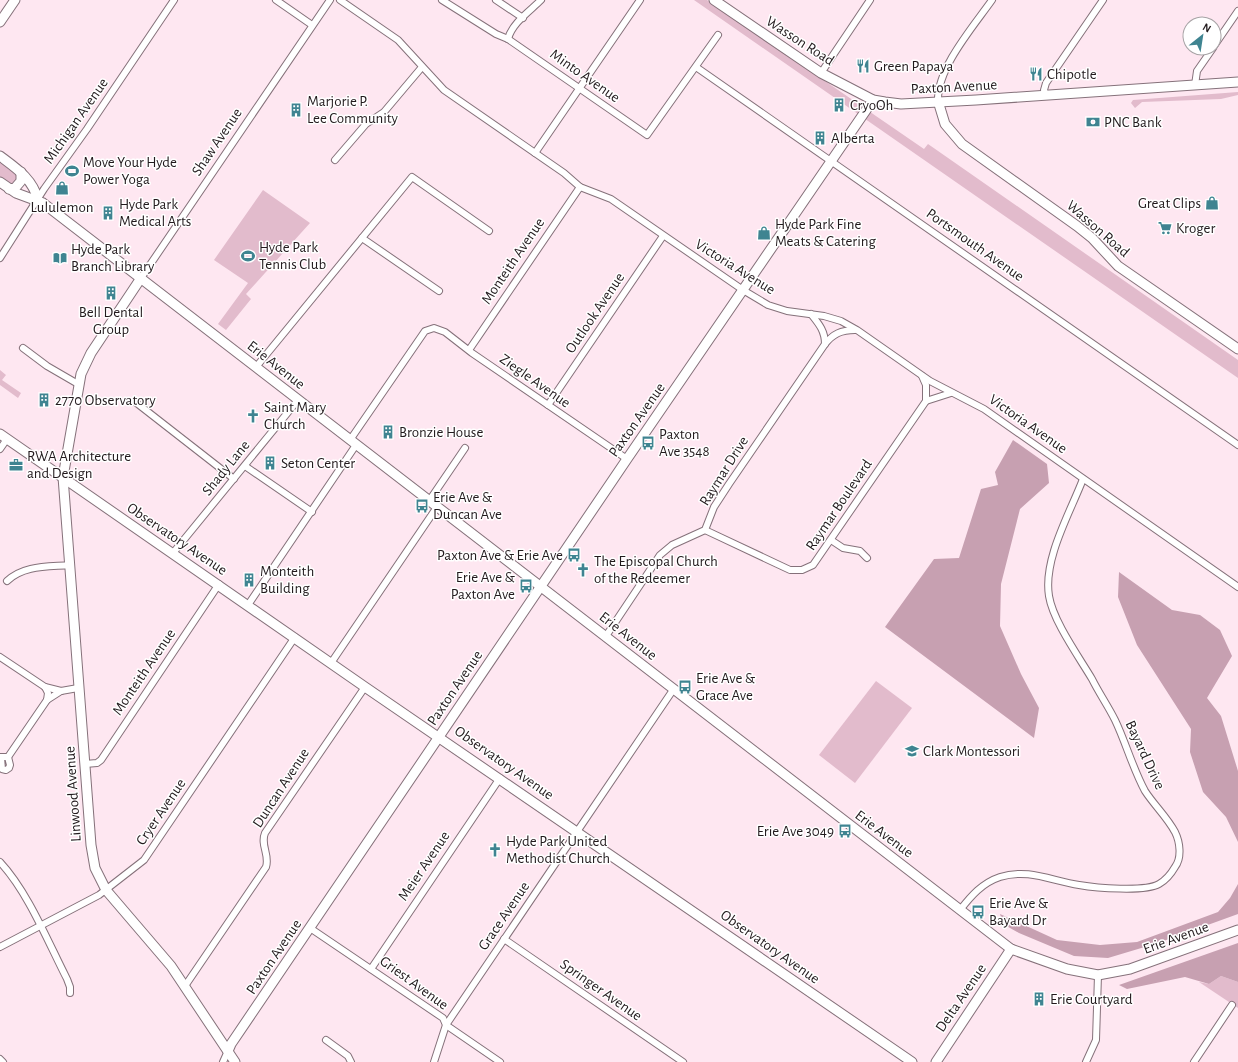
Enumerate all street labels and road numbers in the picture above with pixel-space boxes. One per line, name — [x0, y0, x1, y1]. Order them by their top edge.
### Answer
street label: Wasson Road — [763, 13, 837, 69]
street label: Minto Avenue — [547, 47, 623, 106]
street label: Michigan Avenue — [41, 75, 111, 166]
street label: Paxton Avenue — [910, 77, 998, 97]
street label: Shaw Avenue — [189, 105, 245, 178]
street label: Wasson Road — [1064, 198, 1132, 260]
street label: Portsmouth Avenue — [923, 206, 1027, 284]
street label: Monteith Avenue — [479, 215, 547, 307]
street label: Victoria Avenue — [692, 236, 778, 298]
street label: Outlook Avenue — [563, 270, 627, 356]
street label: Erie Avenue — [244, 338, 308, 392]
street label: Ziegle Avenue — [497, 351, 573, 411]
street label: Paxton Avenue — [606, 380, 668, 460]
street label: Victoria Avenue — [986, 392, 1070, 456]
street label: Raymar Drive — [697, 434, 751, 508]
street label: Shady Lane — [199, 438, 253, 498]
street label: Raymar Boulevard — [803, 457, 875, 553]
street label: Observatory Avenue — [124, 500, 230, 578]
street label: Erie Avenue — [596, 609, 660, 663]
street label: Monteith Avenue — [110, 626, 178, 718]
street label: Paxton Avenue — [425, 648, 485, 728]
street label: Bayard Drive — [1123, 718, 1167, 792]
street label: Observatory Avenue — [452, 723, 556, 803]
street label: Linwood Avenue — [62, 746, 84, 842]
street label: Duncan Avenue — [250, 746, 312, 830]
street label: Cryer Avenue — [133, 776, 189, 848]
street label: Erie Avenue — [852, 807, 916, 861]
street label: Meier Avenue — [395, 829, 453, 903]
street label: Grace Avenue — [476, 879, 532, 953]
street label: Observatory Avenue — [718, 907, 822, 987]
street label: Paxton Avenue — [244, 917, 304, 997]
street label: Erie Avenue — [1141, 919, 1211, 957]
street label: Griest Avenue — [377, 953, 451, 1013]
street label: Springer Avenue — [557, 956, 645, 1024]
street label: Delta Avenue — [933, 961, 989, 1035]

